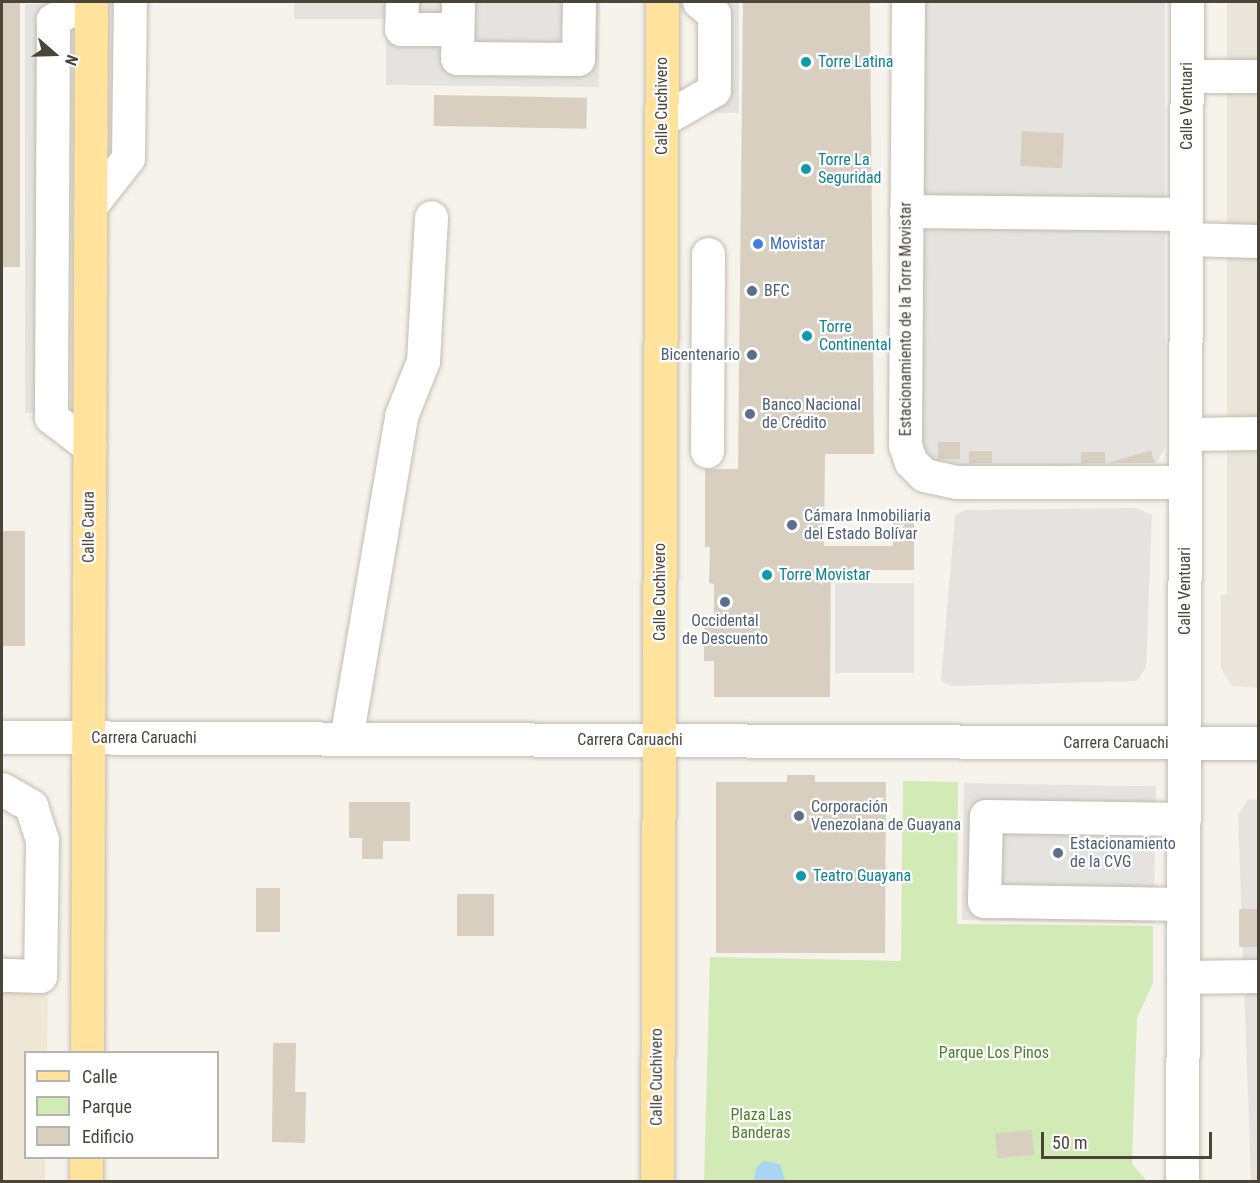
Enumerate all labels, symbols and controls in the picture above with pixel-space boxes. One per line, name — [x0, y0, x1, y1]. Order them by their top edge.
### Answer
north arrow — [24, 24, 84, 84]
text: N — [61, 52, 82, 68]
place label: Torre Latina — [818, 52, 893, 72]
marker: Torre Latina — [799, 55, 813, 69]
street label: Calle Cuchivero — [652, 57, 672, 155]
street label: Calle Ventuari — [1177, 62, 1197, 150]
place label: Torre La Seguridad — [818, 150, 882, 188]
marker: Torre La Seguridad — [799, 162, 813, 176]
street label: Estacionamiento de la Torre Movistar — [896, 202, 916, 436]
place label: Movistar — [770, 234, 825, 254]
marker: Movistar — [751, 237, 765, 251]
place label: BFC — [764, 281, 789, 301]
marker: BFC — [745, 284, 759, 298]
place label: Torre Continental — [819, 317, 891, 355]
marker: Torre Continental — [800, 329, 814, 343]
place label: Bicentenario — [661, 345, 740, 365]
marker: Bicentenario — [745, 348, 759, 362]
place label: Banco Nacional de Crédito — [762, 395, 861, 433]
marker: Banco Nacional de Crédito — [743, 407, 757, 421]
street label: Calle Caura — [79, 491, 99, 563]
place label: Cámara Inmobiliaria del Estado Bolívar — [804, 506, 931, 544]
marker: Cámara Inmobiliaria del Estado Bolívar — [785, 518, 799, 532]
street label: Calle Cuchivero — [650, 543, 670, 641]
street label: Calle Ventuari — [1175, 547, 1195, 635]
place label: Torre Movistar — [779, 565, 870, 585]
marker: Torre Movistar — [760, 568, 774, 582]
marker: Occidental de Descuento — [718, 595, 732, 609]
place label: Occidental de Descuento — [682, 611, 768, 649]
street label: Carrera Caruachi — [91, 728, 197, 748]
street label: Carrera Caruachi — [577, 730, 683, 750]
street label: Carrera Caruachi — [1063, 733, 1169, 753]
place label: Corporación Venezolana de Guayana — [811, 797, 961, 835]
marker: Corporación Venezolana de Guayana — [792, 809, 806, 823]
place label: Estacionamiento de la CVG — [1070, 834, 1176, 872]
marker: Estacionamiento de la CVG — [1051, 846, 1065, 860]
place label: Teatro Guayana — [813, 866, 911, 886]
marker: Teatro Guayana — [794, 869, 808, 883]
street label: Calle Cuchivero — [647, 1028, 667, 1126]
park label: Parque Los Pinos — [939, 1043, 1049, 1063]
legend — [24, 1051, 219, 1159]
text: Calle — [82, 1066, 118, 1087]
text: Parque — [82, 1096, 132, 1117]
park label: Plaza Las Banderas — [730, 1105, 792, 1143]
scale bar — [1044, 1120, 1215, 1158]
text: Edificio — [82, 1126, 134, 1147]
text: 50 m — [1052, 1132, 1087, 1153]

